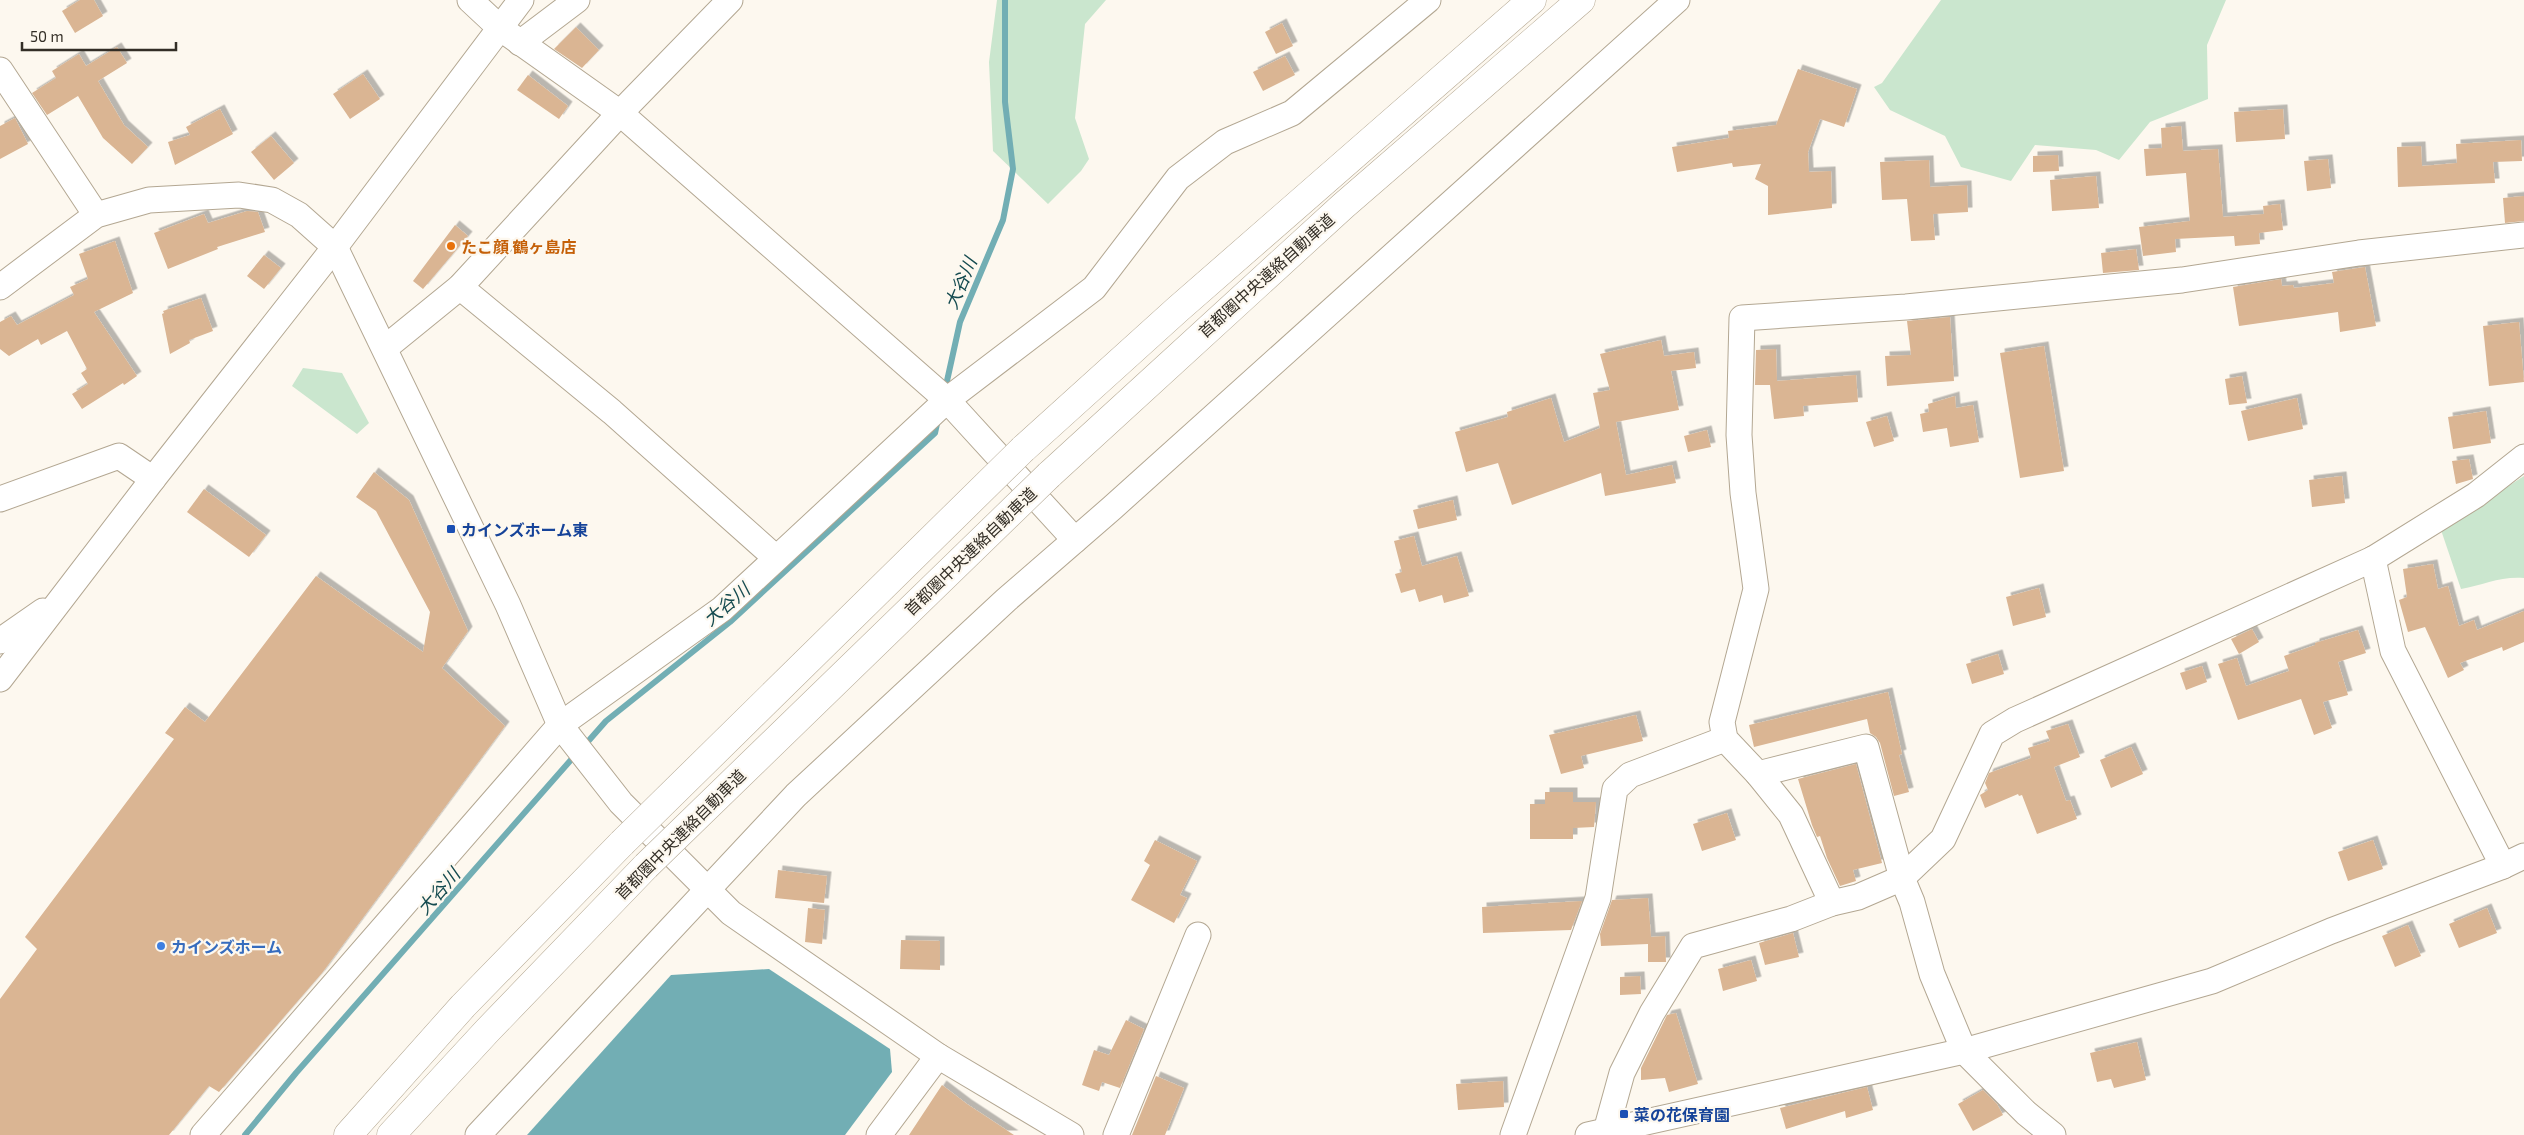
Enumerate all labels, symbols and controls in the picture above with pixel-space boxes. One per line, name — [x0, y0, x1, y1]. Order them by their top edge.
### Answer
scale bar — [22, 20, 176, 52]
text: 50 m — [30, 27, 64, 45]
street label: 首都圏中央連絡自動車道 — [1194, 209, 1338, 341]
place label: たこ顔 鶴ヶ島店 — [461, 237, 576, 256]
marker: たこ顔 鶴ヶ島店 — [445, 240, 457, 252]
water label: 大谷川 — [939, 252, 981, 312]
street label: 首都圏中央連絡自動車道 — [900, 483, 1040, 619]
place label: カインズホーム東 — [461, 520, 588, 539]
marker: カインズホーム東 — [445, 523, 457, 535]
water label: 大谷川 — [698, 577, 755, 630]
street label: 首都圏中央連絡自動車道 — [611, 765, 749, 903]
water label: 大谷川 — [412, 862, 465, 919]
place label: カインズホーム — [171, 937, 282, 956]
marker: カインズホーム — [155, 940, 167, 952]
place label: 菜の花保育園 — [1634, 1105, 1730, 1124]
marker: 菜の花保育園 — [1618, 1108, 1630, 1120]

